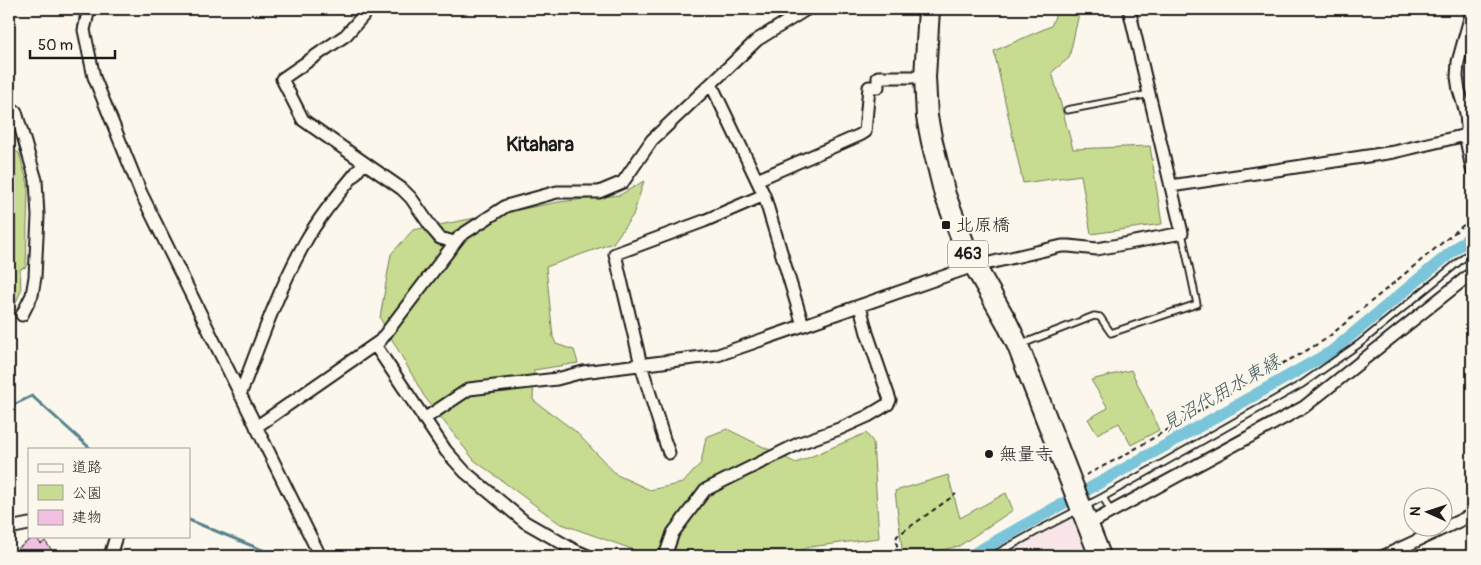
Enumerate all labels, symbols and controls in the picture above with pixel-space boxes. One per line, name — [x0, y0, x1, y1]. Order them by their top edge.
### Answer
scale bar — [30, 28, 115, 60]
text: 50 m — [38, 36, 73, 55]
district label: Kitahara — [506, 132, 574, 157]
place label: 北原橋 — [956, 214, 1010, 237]
marker: 北原橋 — [940, 219, 952, 231]
road number: 463 — [948, 240, 988, 268]
water label: 見沼代用水東縁 — [1157, 348, 1286, 437]
place label: 無量寺 — [999, 443, 1053, 466]
legend — [28, 448, 190, 538]
marker: 無量寺 — [983, 448, 995, 460]
text: 道路 — [72, 458, 102, 477]
text: 公園 — [72, 484, 102, 503]
north arrow — [1404, 488, 1454, 538]
text: N — [1407, 506, 1424, 517]
text: 建物 — [72, 508, 102, 527]

